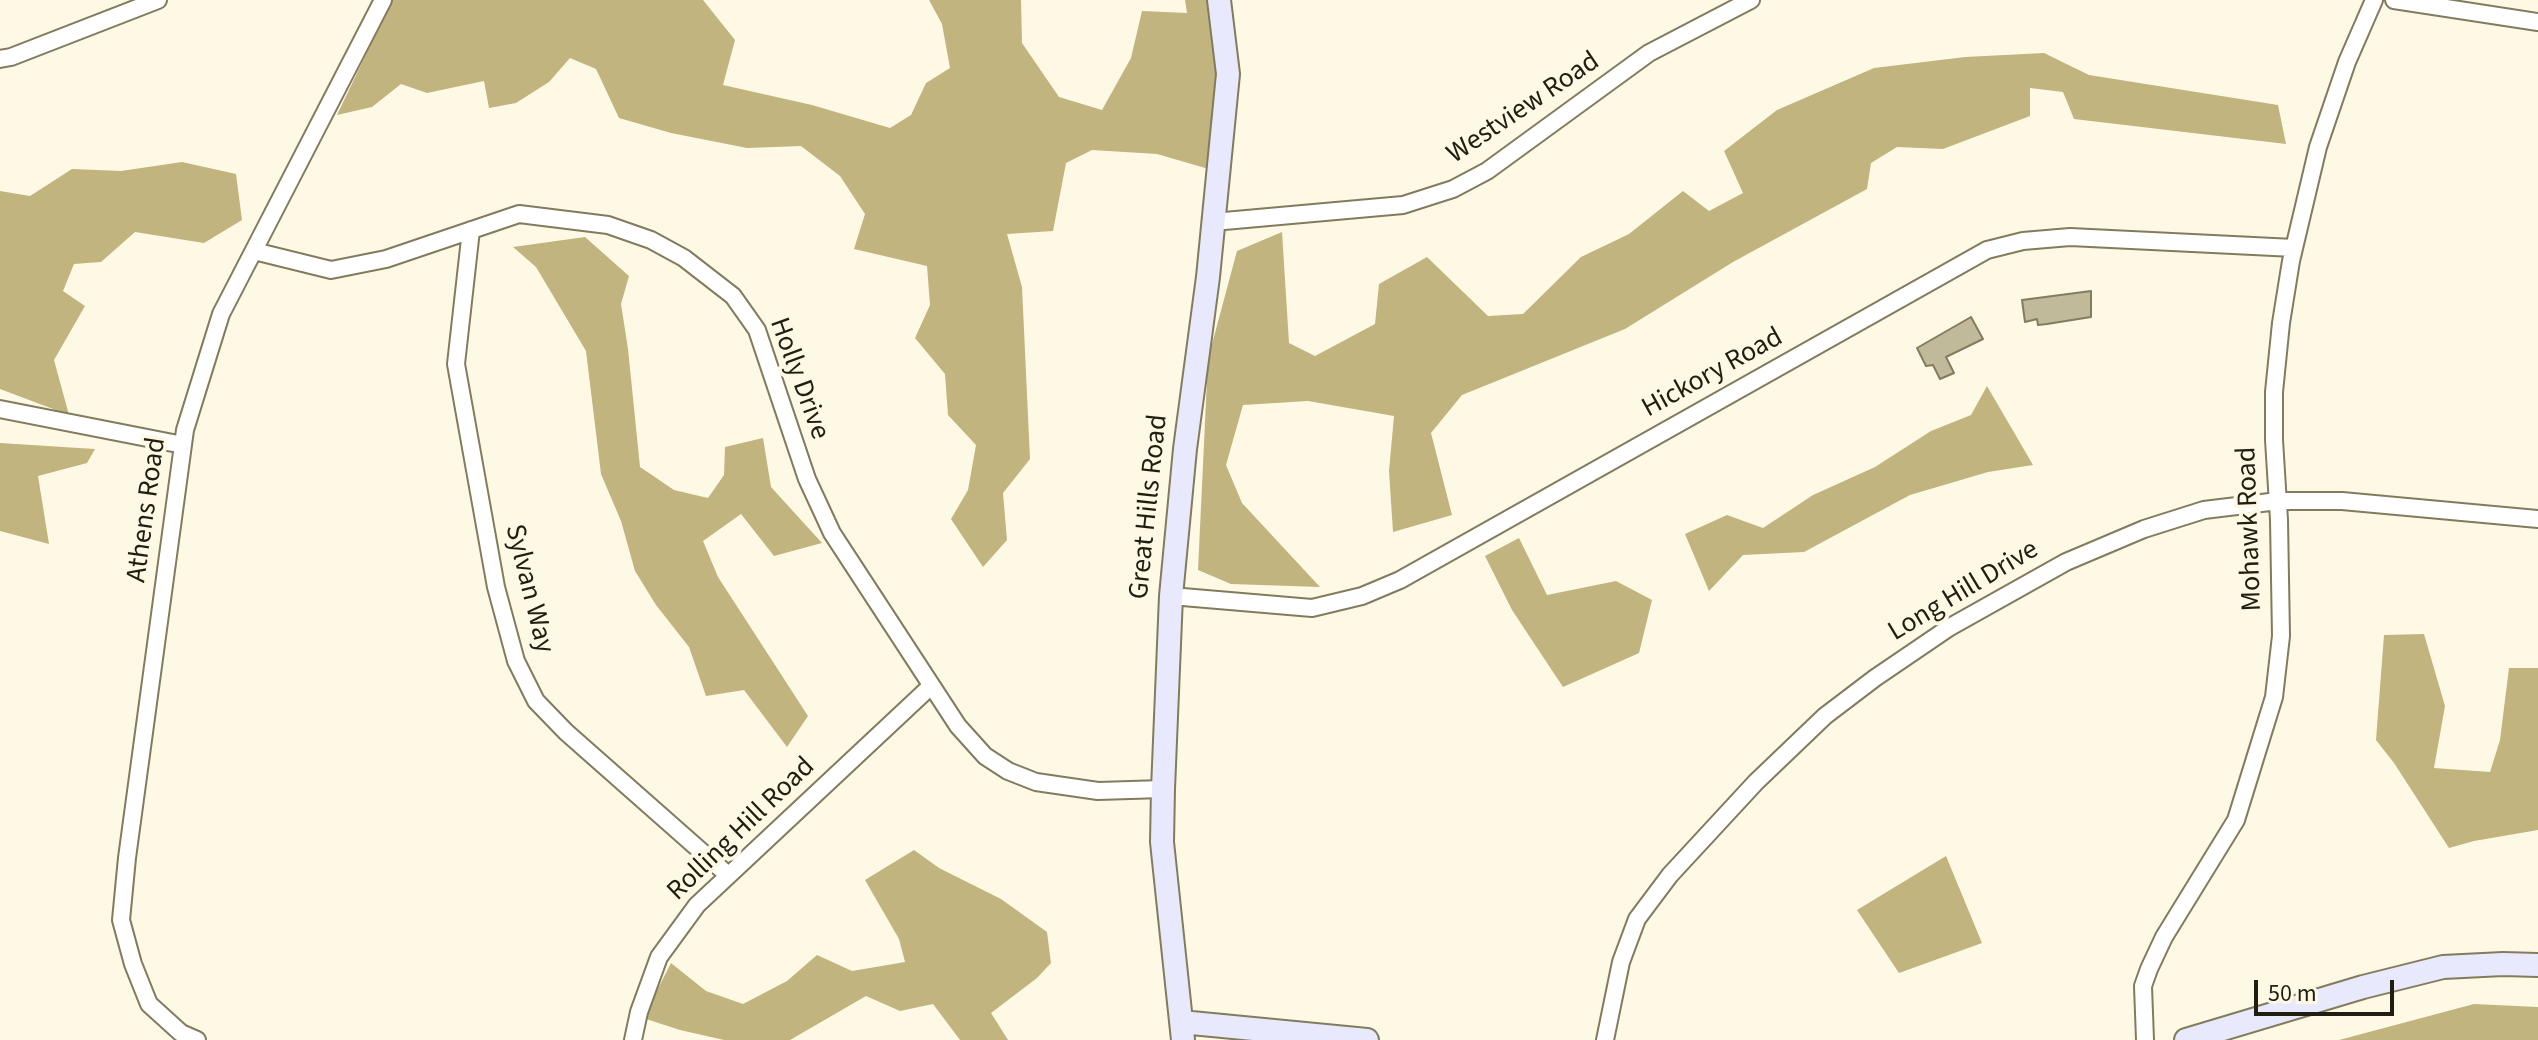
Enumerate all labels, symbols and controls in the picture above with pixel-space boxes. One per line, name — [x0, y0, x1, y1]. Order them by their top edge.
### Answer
street label: Westview Road — [1442, 46, 1606, 172]
street label: Holly Drive — [760, 314, 836, 444]
street label: Hickory Road — [1637, 322, 1789, 426]
street label: Great Hills Road — [1124, 413, 1176, 601]
street label: Athens Road — [121, 435, 175, 585]
street label: Mohawk Road — [2231, 446, 2271, 612]
street label: Sylvan Way — [496, 521, 560, 657]
street label: Long Hill Drive — [1883, 534, 2045, 650]
street label: Rolling Hill Road — [661, 751, 823, 909]
scale bar — [2258, 964, 2398, 1014]
text: 50 m — [2268, 976, 2317, 1011]

